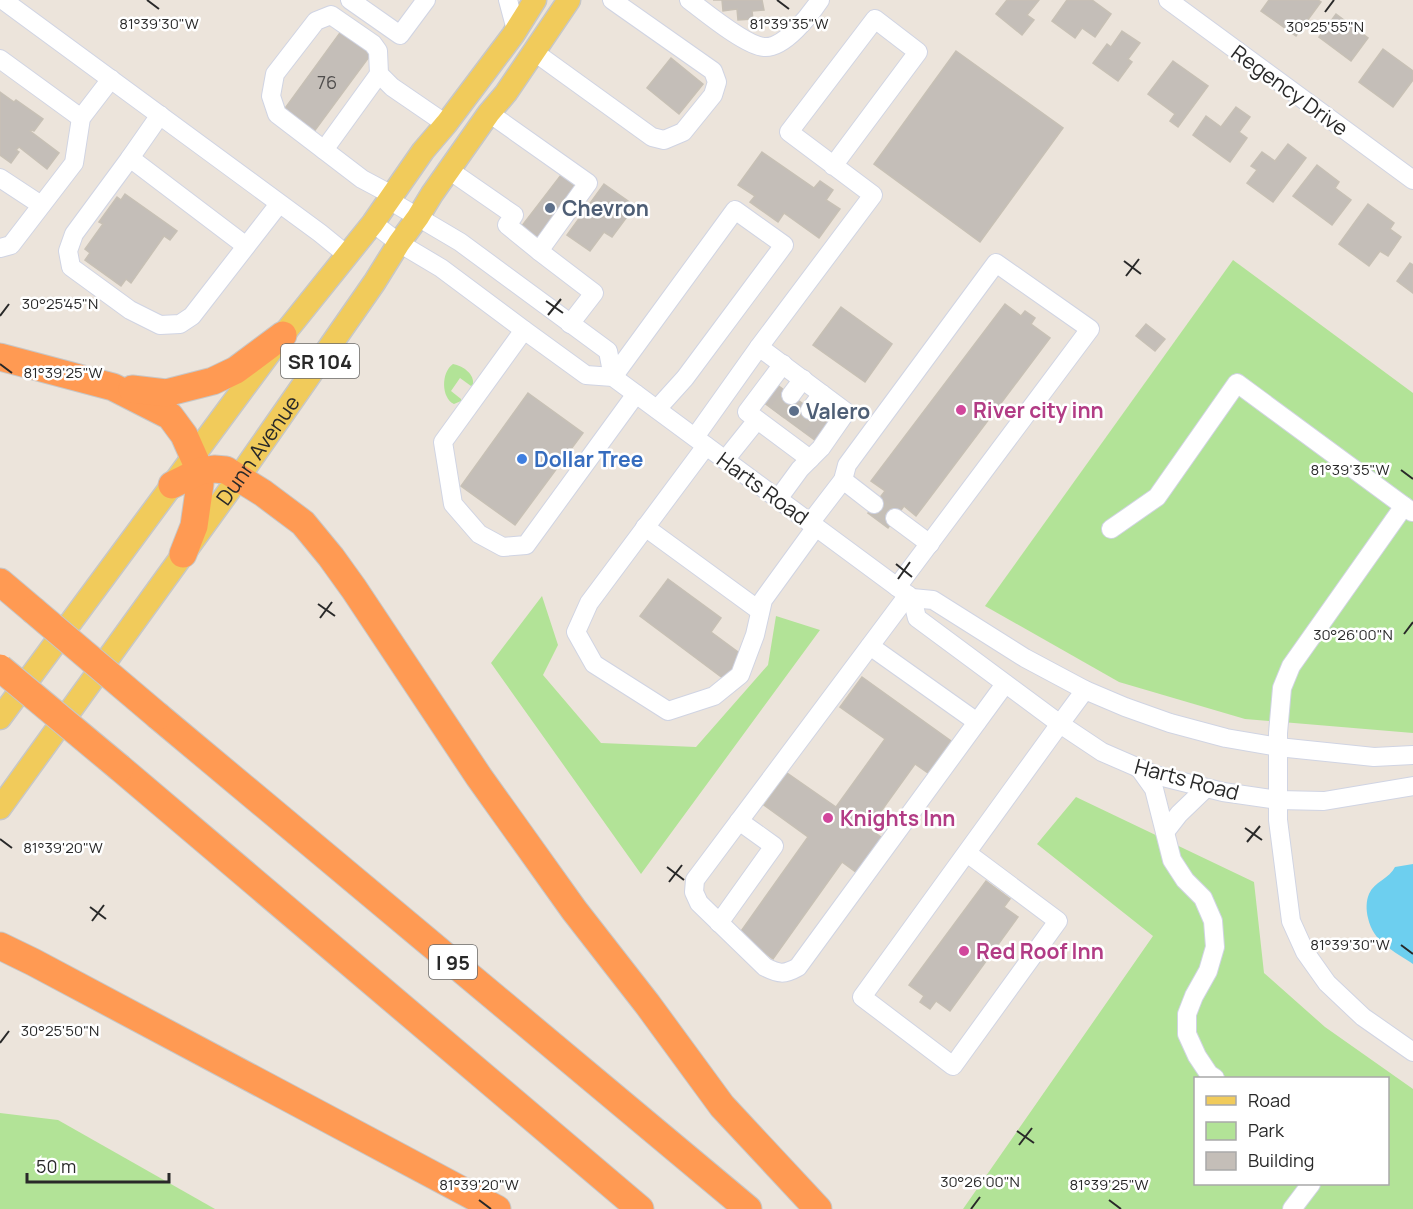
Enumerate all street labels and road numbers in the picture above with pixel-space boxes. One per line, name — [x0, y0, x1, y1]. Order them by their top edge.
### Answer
street label: Regency Drive — [1226, 38, 1354, 142]
road number: SR 104 — [281, 344, 359, 378]
street label: Dunn Avenue — [209, 390, 306, 510]
street label: Harts Road — [711, 445, 815, 531]
street label: Harts Road — [1132, 752, 1242, 806]
road number: I 95 — [429, 945, 477, 979]

